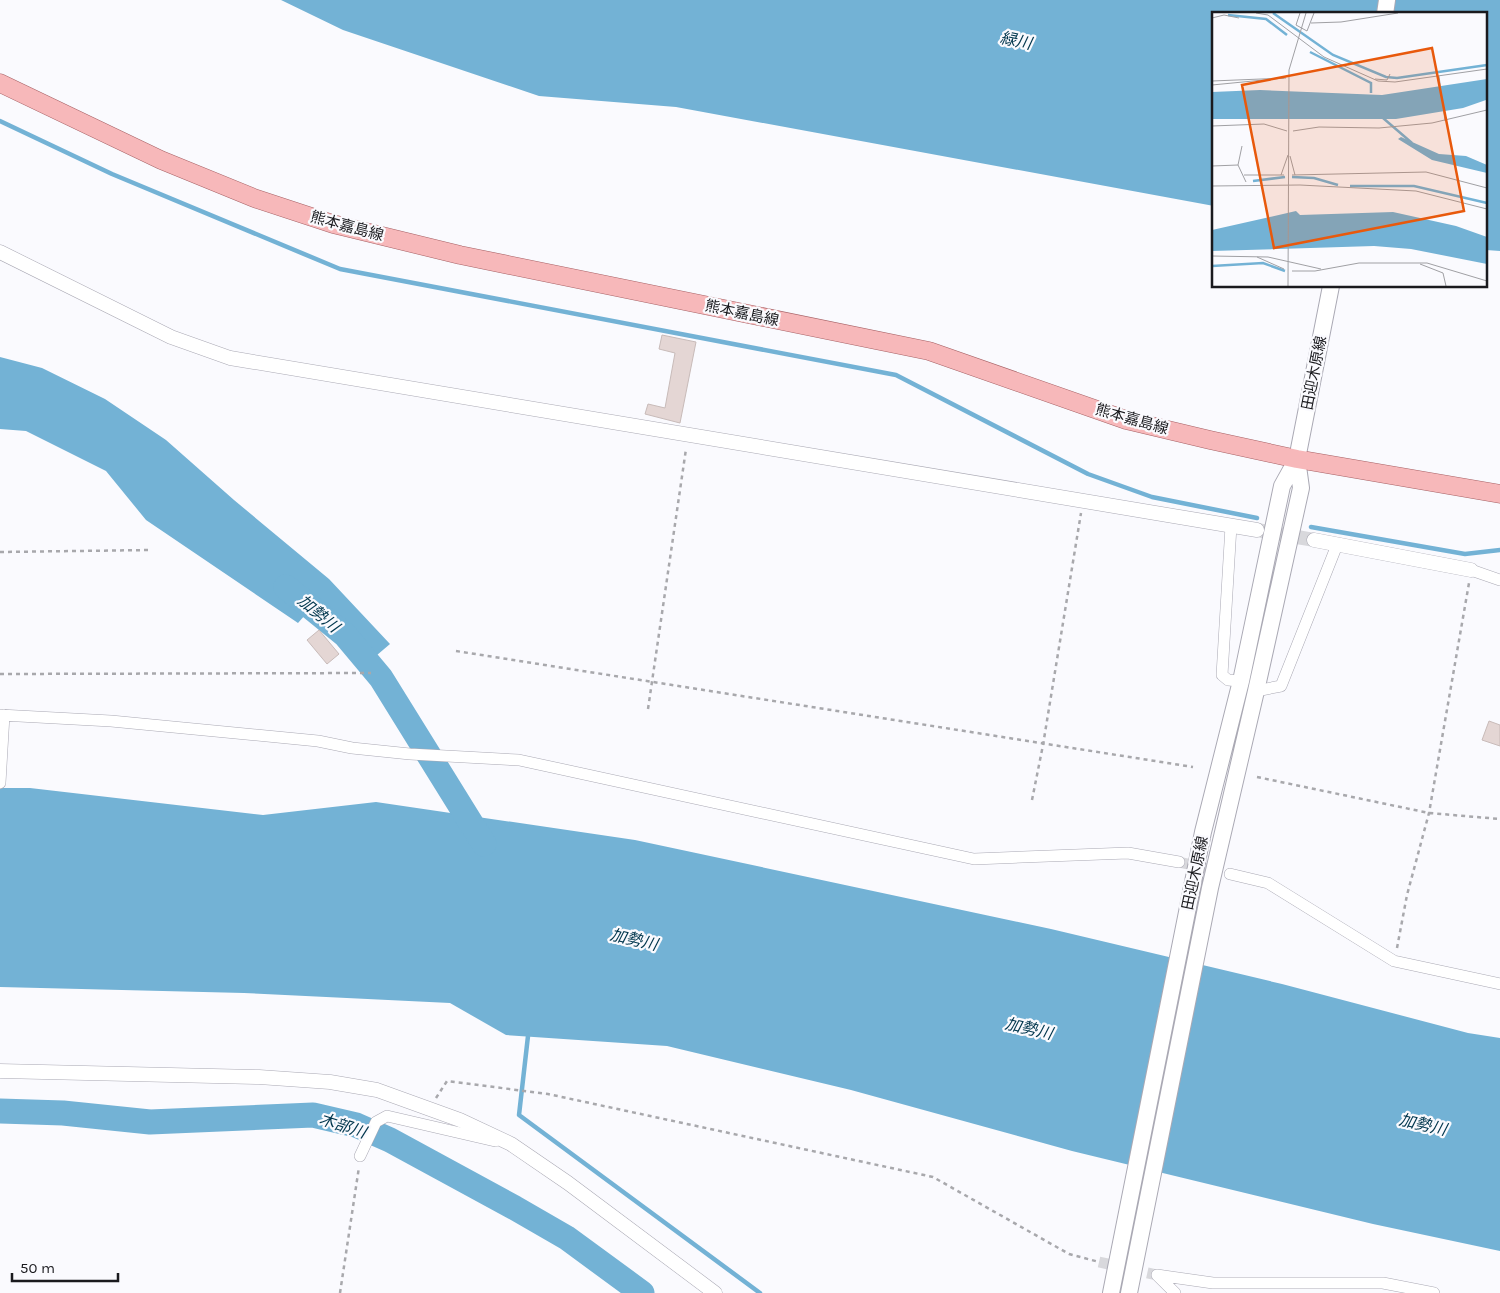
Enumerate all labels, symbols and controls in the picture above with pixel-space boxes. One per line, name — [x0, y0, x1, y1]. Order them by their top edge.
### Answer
inset map — [1212, 12, 1488, 288]
water label: 緑川 — [998, 28, 1035, 53]
street label: 熊本嘉島線 — [308, 208, 386, 244]
street label: 熊本嘉島線 — [703, 296, 781, 330]
street label: 田迎木原線 — [1298, 334, 1330, 412]
street label: 熊本嘉島線 — [1093, 400, 1171, 438]
water label: 加勢川 — [294, 591, 345, 637]
street label: 田迎木原線 — [1178, 834, 1212, 912]
water label: 加勢川 — [608, 925, 661, 955]
water label: 加勢川 — [1003, 1014, 1056, 1044]
water label: 木部川 — [317, 1109, 371, 1143]
water label: 加勢川 — [1397, 1110, 1450, 1140]
scale bar — [12, 1250, 119, 1282]
text: 50 m — [20, 1259, 55, 1277]

